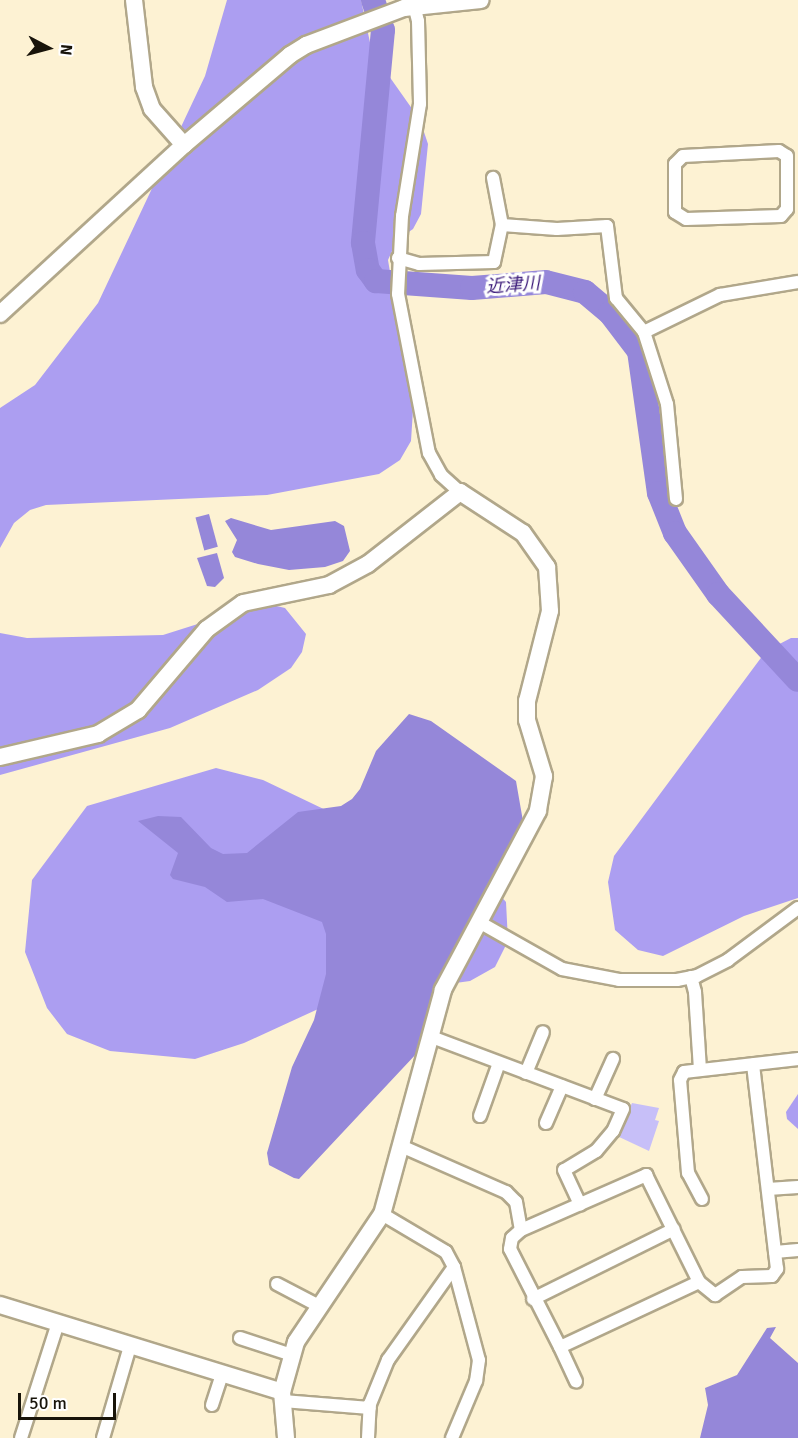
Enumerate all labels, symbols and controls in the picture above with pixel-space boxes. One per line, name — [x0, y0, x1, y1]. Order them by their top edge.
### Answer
north arrow — [18, 18, 78, 78]
text: N — [55, 43, 76, 56]
water label: 近津川 — [485, 272, 541, 298]
scale bar — [21, 1381, 118, 1419]
text: 50 m — [29, 1392, 67, 1414]

